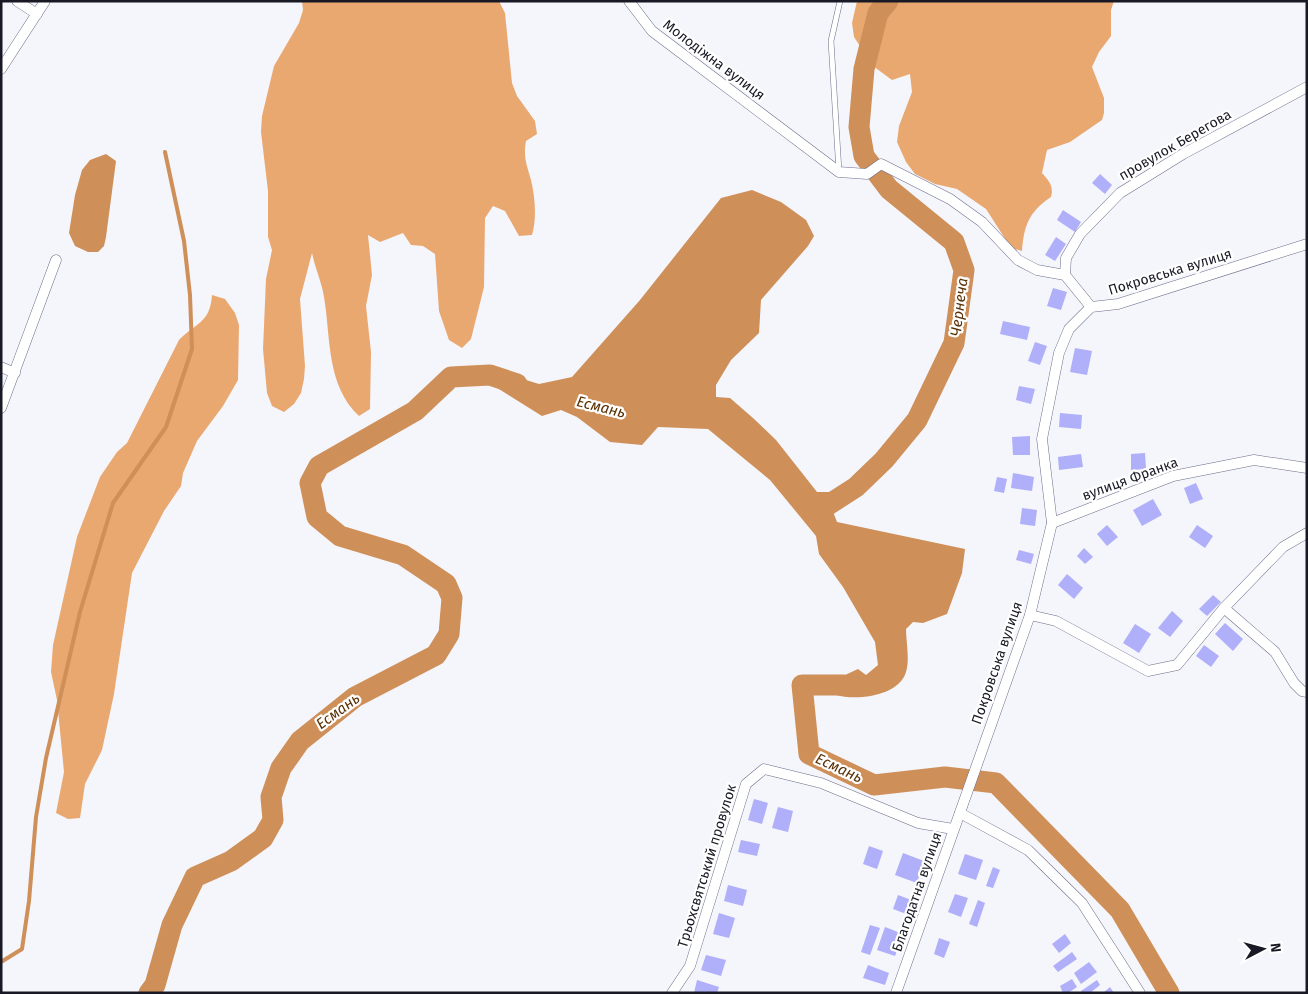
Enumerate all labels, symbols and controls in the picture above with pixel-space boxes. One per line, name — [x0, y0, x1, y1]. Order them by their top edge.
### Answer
street label: Молодіжна вулиця — [660, 16, 768, 104]
street label: провулок Берегова — [1116, 106, 1234, 184]
street label: Покровська вулиця — [1106, 245, 1234, 299]
water label: Чернеча — [946, 277, 972, 337]
water label: Есмань — [575, 392, 627, 422]
street label: вулиця Франка — [1080, 454, 1180, 504]
street label: Покровська вулиця — [968, 600, 1026, 726]
water label: Есмань — [313, 689, 363, 733]
water label: Есмань — [813, 749, 865, 787]
street label: Трьохсвятський провулок — [674, 781, 740, 950]
street label: Благодатна вулиця — [889, 830, 945, 954]
north arrow — [1238, 924, 1288, 974]
text: N — [1266, 942, 1284, 953]

